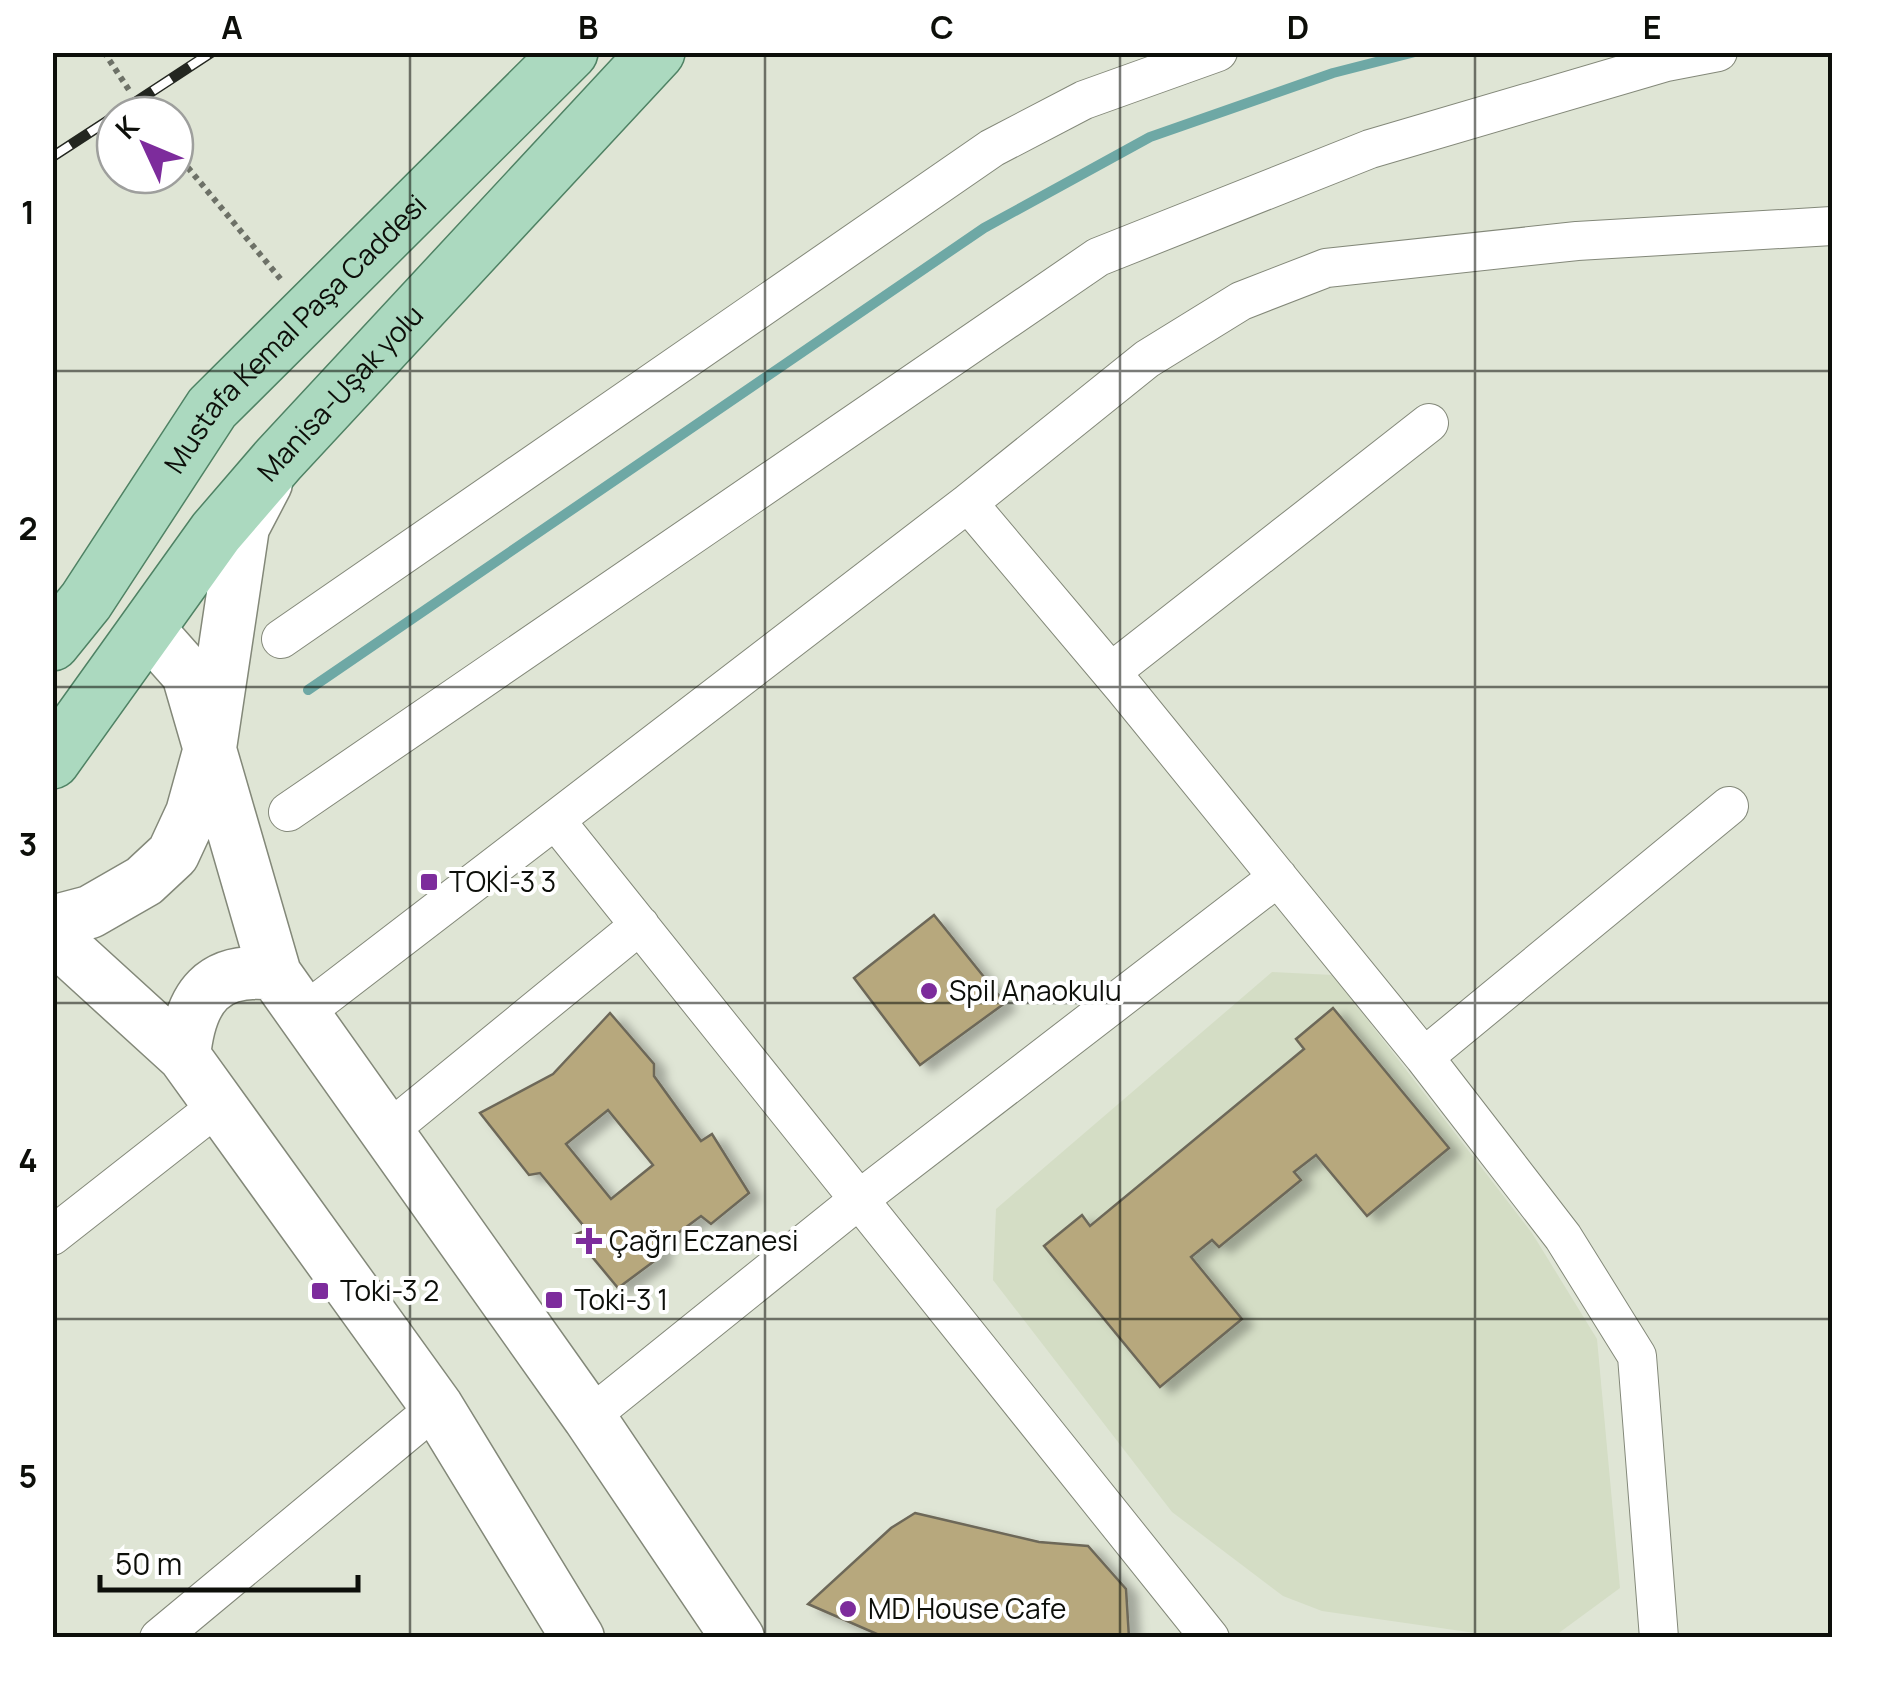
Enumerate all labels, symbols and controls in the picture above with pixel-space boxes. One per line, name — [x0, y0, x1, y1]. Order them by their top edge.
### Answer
text: A — [221, 5, 243, 49]
text: B — [578, 5, 598, 49]
text: C — [930, 5, 954, 49]
text: D — [1287, 5, 1309, 49]
text: E — [1643, 5, 1661, 49]
north arrow — [95, 95, 195, 195]
text: K — [106, 107, 147, 147]
street label: Mustafa Kemal Paşa Caddesi — [155, 186, 434, 480]
text: 1 — [21, 190, 35, 234]
street label: Manisa-Uşak yolu — [248, 296, 431, 489]
text: 2 — [18, 506, 38, 550]
text: 3 — [19, 822, 37, 866]
place label: TOKİ-3 3 — [449, 862, 556, 900]
marker: TOKİ-3 3 — [418, 871, 440, 893]
place label: Spil Anaokulu — [949, 971, 1122, 1009]
marker: Spil Anaokulu — [918, 980, 940, 1002]
text: 4 — [18, 1138, 38, 1182]
place label: Çağrı Eczanesi — [609, 1221, 799, 1259]
marker: Çağrı Eczanesi — [578, 1230, 600, 1252]
place label: Toki-3 2 — [340, 1271, 439, 1309]
marker: Toki-3 2 — [309, 1280, 331, 1302]
place label: Toki-3 1 — [574, 1280, 668, 1318]
marker: Toki-3 1 — [543, 1289, 565, 1311]
text: 5 — [19, 1454, 37, 1498]
scale bar — [100, 1530, 358, 1592]
text: 50 m — [115, 1543, 182, 1584]
place label: MD House Cafe — [868, 1589, 1066, 1627]
marker: MD House Cafe — [837, 1598, 859, 1620]

